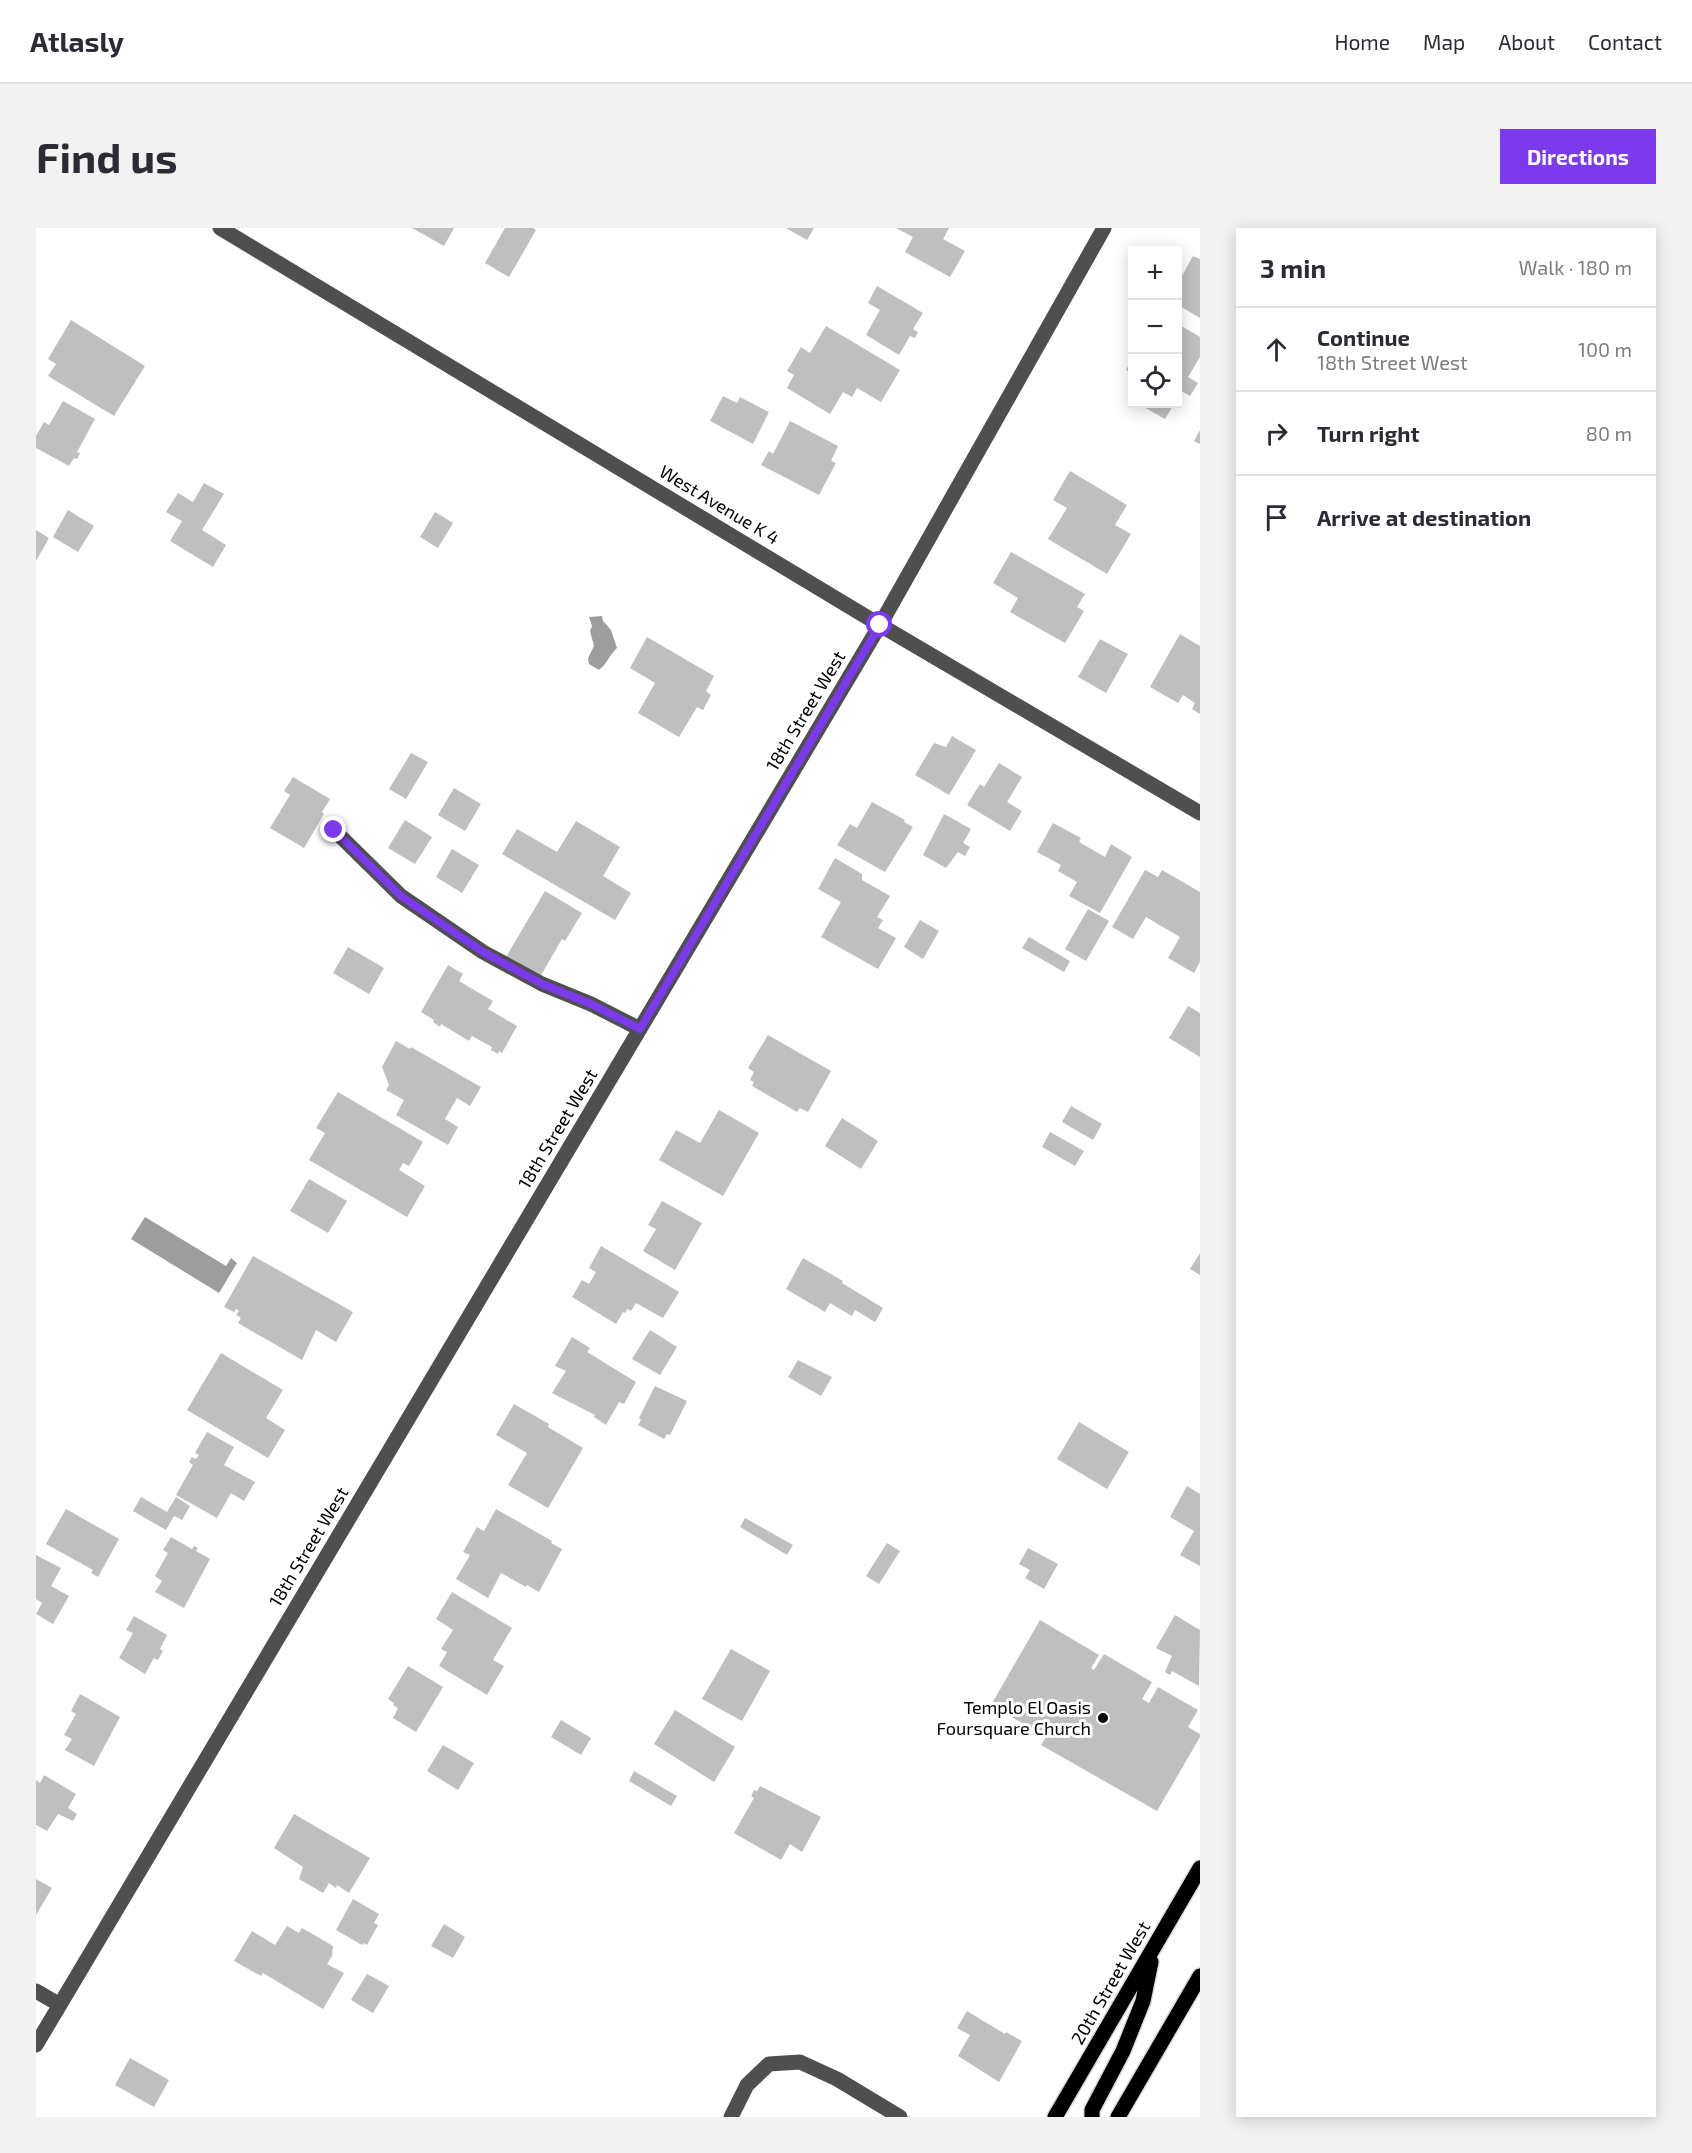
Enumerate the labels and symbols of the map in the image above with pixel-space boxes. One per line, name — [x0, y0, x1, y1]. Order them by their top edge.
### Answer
street label: West Avenue K 4 — [656, 460, 783, 549]
route start — [866, 611, 892, 637]
street label: 18th Street West — [761, 647, 850, 774]
route end — [320, 816, 346, 842]
street label: 18th Street West — [513, 1065, 602, 1192]
street label: 18th Street West — [264, 1483, 353, 1610]
place label: Templo El Oasis Foursquare Church — [936, 1696, 1091, 1739]
marker: Templo El Oasis Foursquare Church — [1096, 1711, 1110, 1725]
street label: 20th Street West — [1066, 1917, 1154, 2048]

